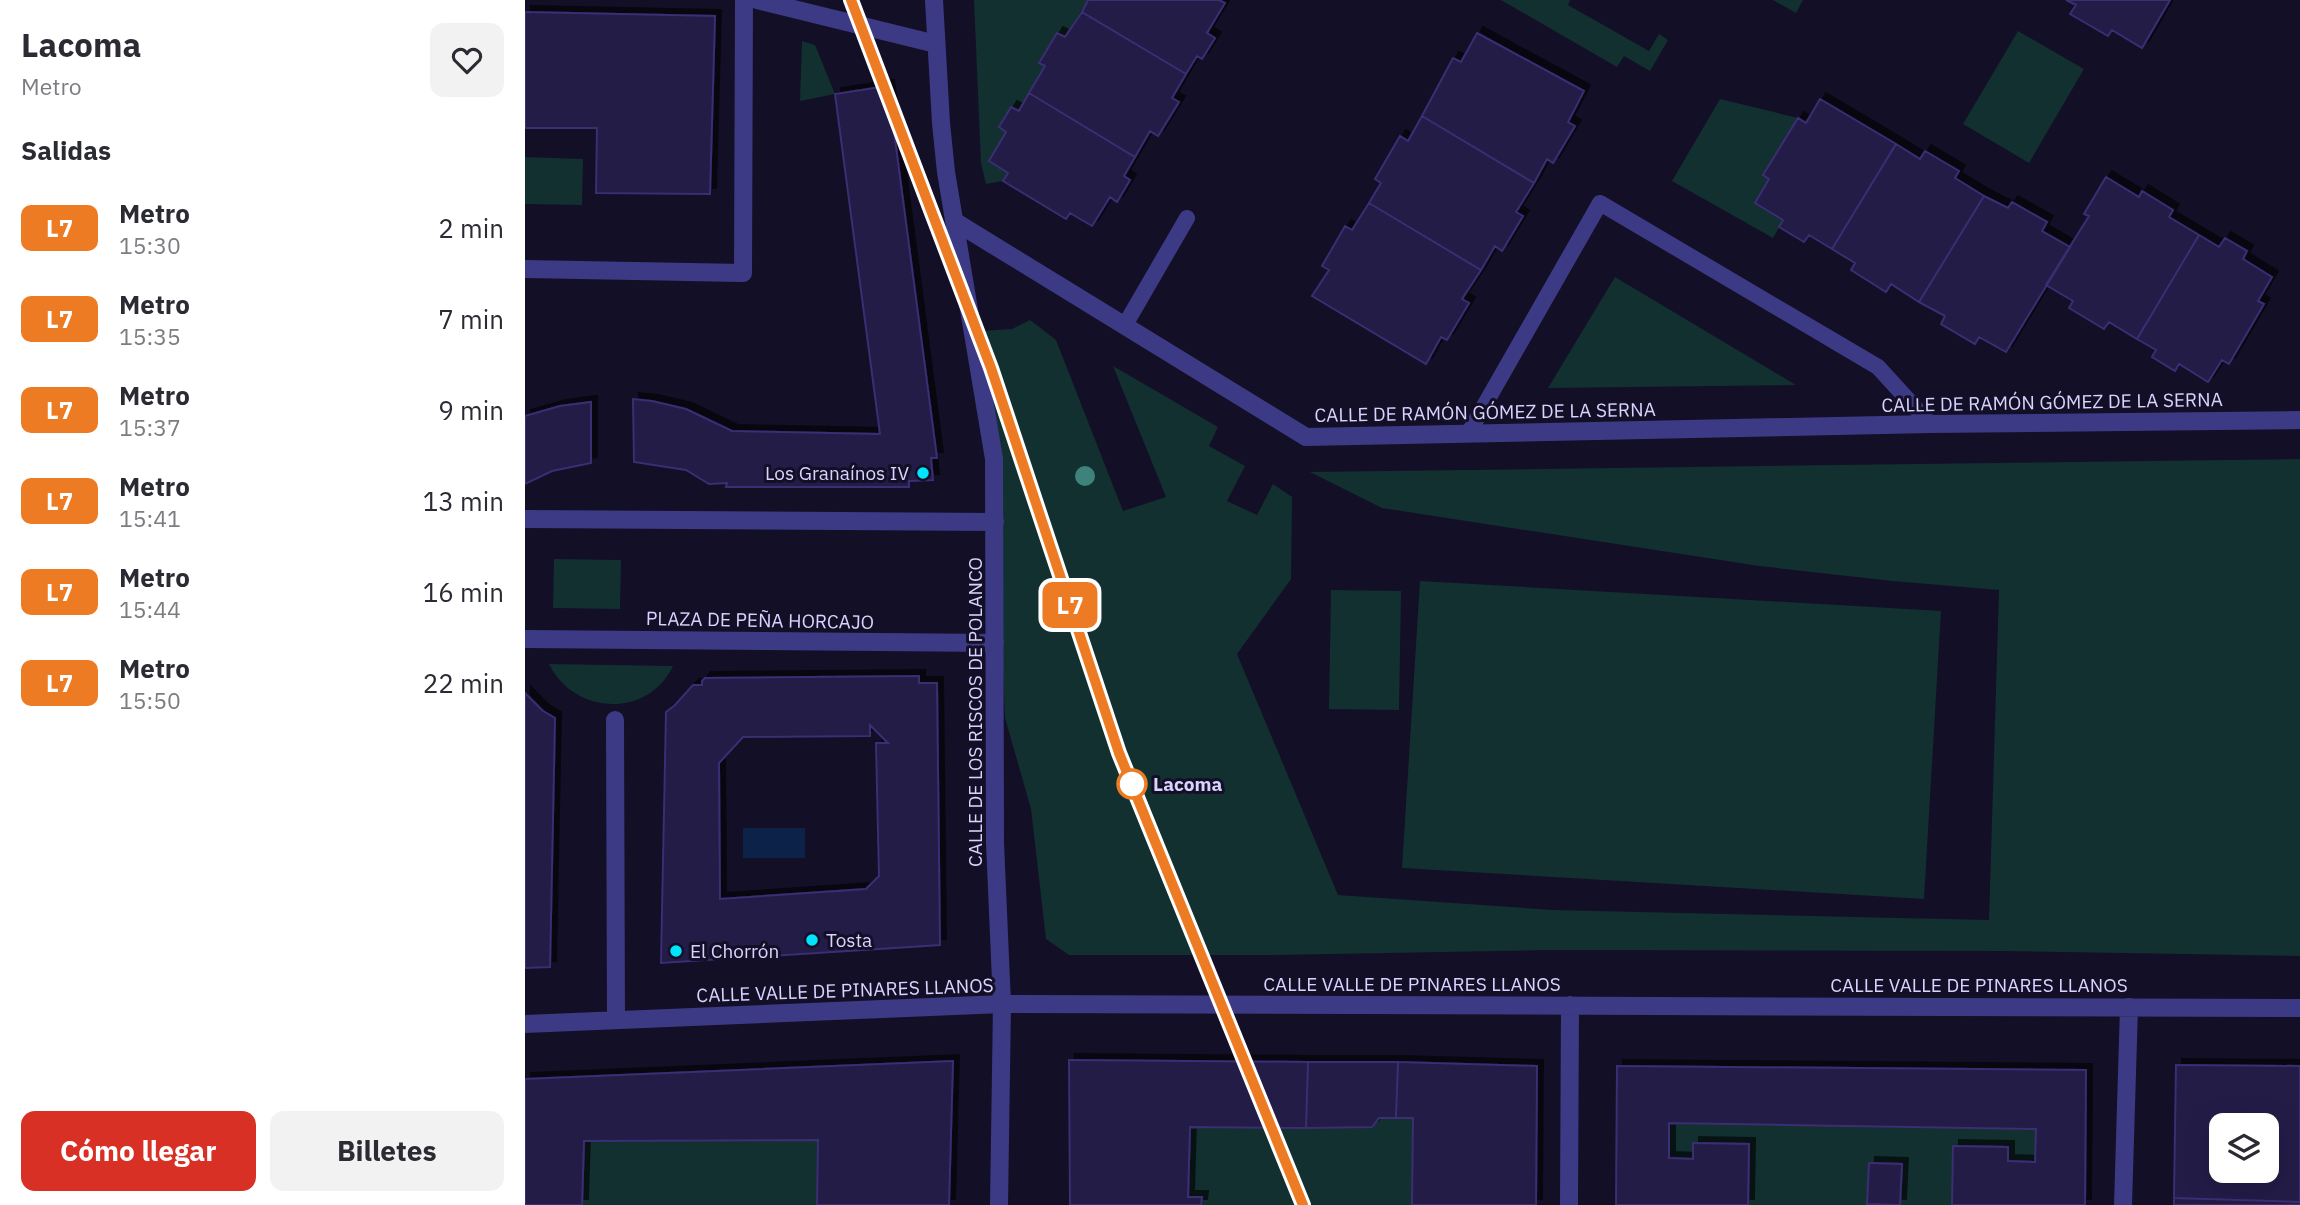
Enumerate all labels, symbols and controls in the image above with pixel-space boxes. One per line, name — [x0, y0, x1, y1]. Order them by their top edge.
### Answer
text: Lacoma — [21, 23, 141, 66]
button: heart — [430, 23, 504, 97]
text: Metro — [21, 71, 82, 101]
text: Salidas — [21, 133, 111, 167]
text: Metro — [119, 196, 190, 230]
text: 2 min — [438, 211, 504, 245]
text: L7 — [46, 212, 73, 244]
text: 15:30 — [119, 230, 181, 260]
text: Metro — [119, 287, 190, 321]
text: 7 min — [438, 302, 504, 336]
text: L7 — [46, 303, 73, 335]
text: 15:35 — [119, 321, 181, 351]
text: Metro — [119, 378, 190, 412]
street label: CALLE DE RAMÓN GÓMEZ DE LA SERNA — [1881, 387, 2223, 417]
text: 9 min — [438, 393, 504, 427]
text: L7 — [46, 394, 73, 426]
street label: CALLE DE RAMÓN GÓMEZ DE LA SERNA — [1314, 397, 1656, 427]
text: 15:37 — [119, 412, 181, 442]
place label: Los Granaínos IV — [765, 461, 909, 485]
marker: Los Granaínos IV — [915, 465, 931, 481]
text: Metro — [119, 469, 190, 503]
text: 13 min — [423, 484, 504, 518]
text: L7 — [46, 485, 73, 517]
text: 15:41 — [119, 503, 181, 533]
street label: CALLE DE LOS RISCOS DE POLANCO — [963, 557, 987, 867]
text: Metro — [119, 560, 190, 594]
text: 16 min — [423, 575, 504, 609]
text: L7 — [46, 576, 73, 608]
line badge: L7 — [1039, 582, 1101, 628]
text: L7 — [1056, 589, 1084, 621]
text: 15:44 — [119, 594, 181, 624]
street label: PLAZA DE PEÑA HORCAJO — [646, 606, 874, 634]
text: Metro — [119, 651, 190, 685]
text: 22 min — [423, 666, 504, 700]
text: L7 — [46, 667, 73, 699]
text: 15:50 — [119, 685, 181, 715]
marker: Lacoma — [1117, 769, 1147, 799]
place label: Lacoma — [1153, 772, 1222, 796]
place label: Tosta — [826, 928, 872, 952]
marker: Tosta — [804, 932, 820, 948]
place label: El Chorrón — [690, 939, 779, 963]
marker: El Chorrón — [668, 943, 684, 959]
street label: CALLE VALLE DE PINARES LLANOS — [1263, 972, 1561, 996]
street label: CALLE VALLE DE PINARES LLANOS — [696, 973, 994, 1007]
street label: CALLE VALLE DE PINARES LLANOS — [1830, 973, 2128, 997]
button: Cómo llegar — [21, 1111, 256, 1191]
button: Billetes — [270, 1111, 504, 1191]
map controls — [2209, 1113, 2279, 1183]
button: layers — [2209, 1113, 2279, 1183]

